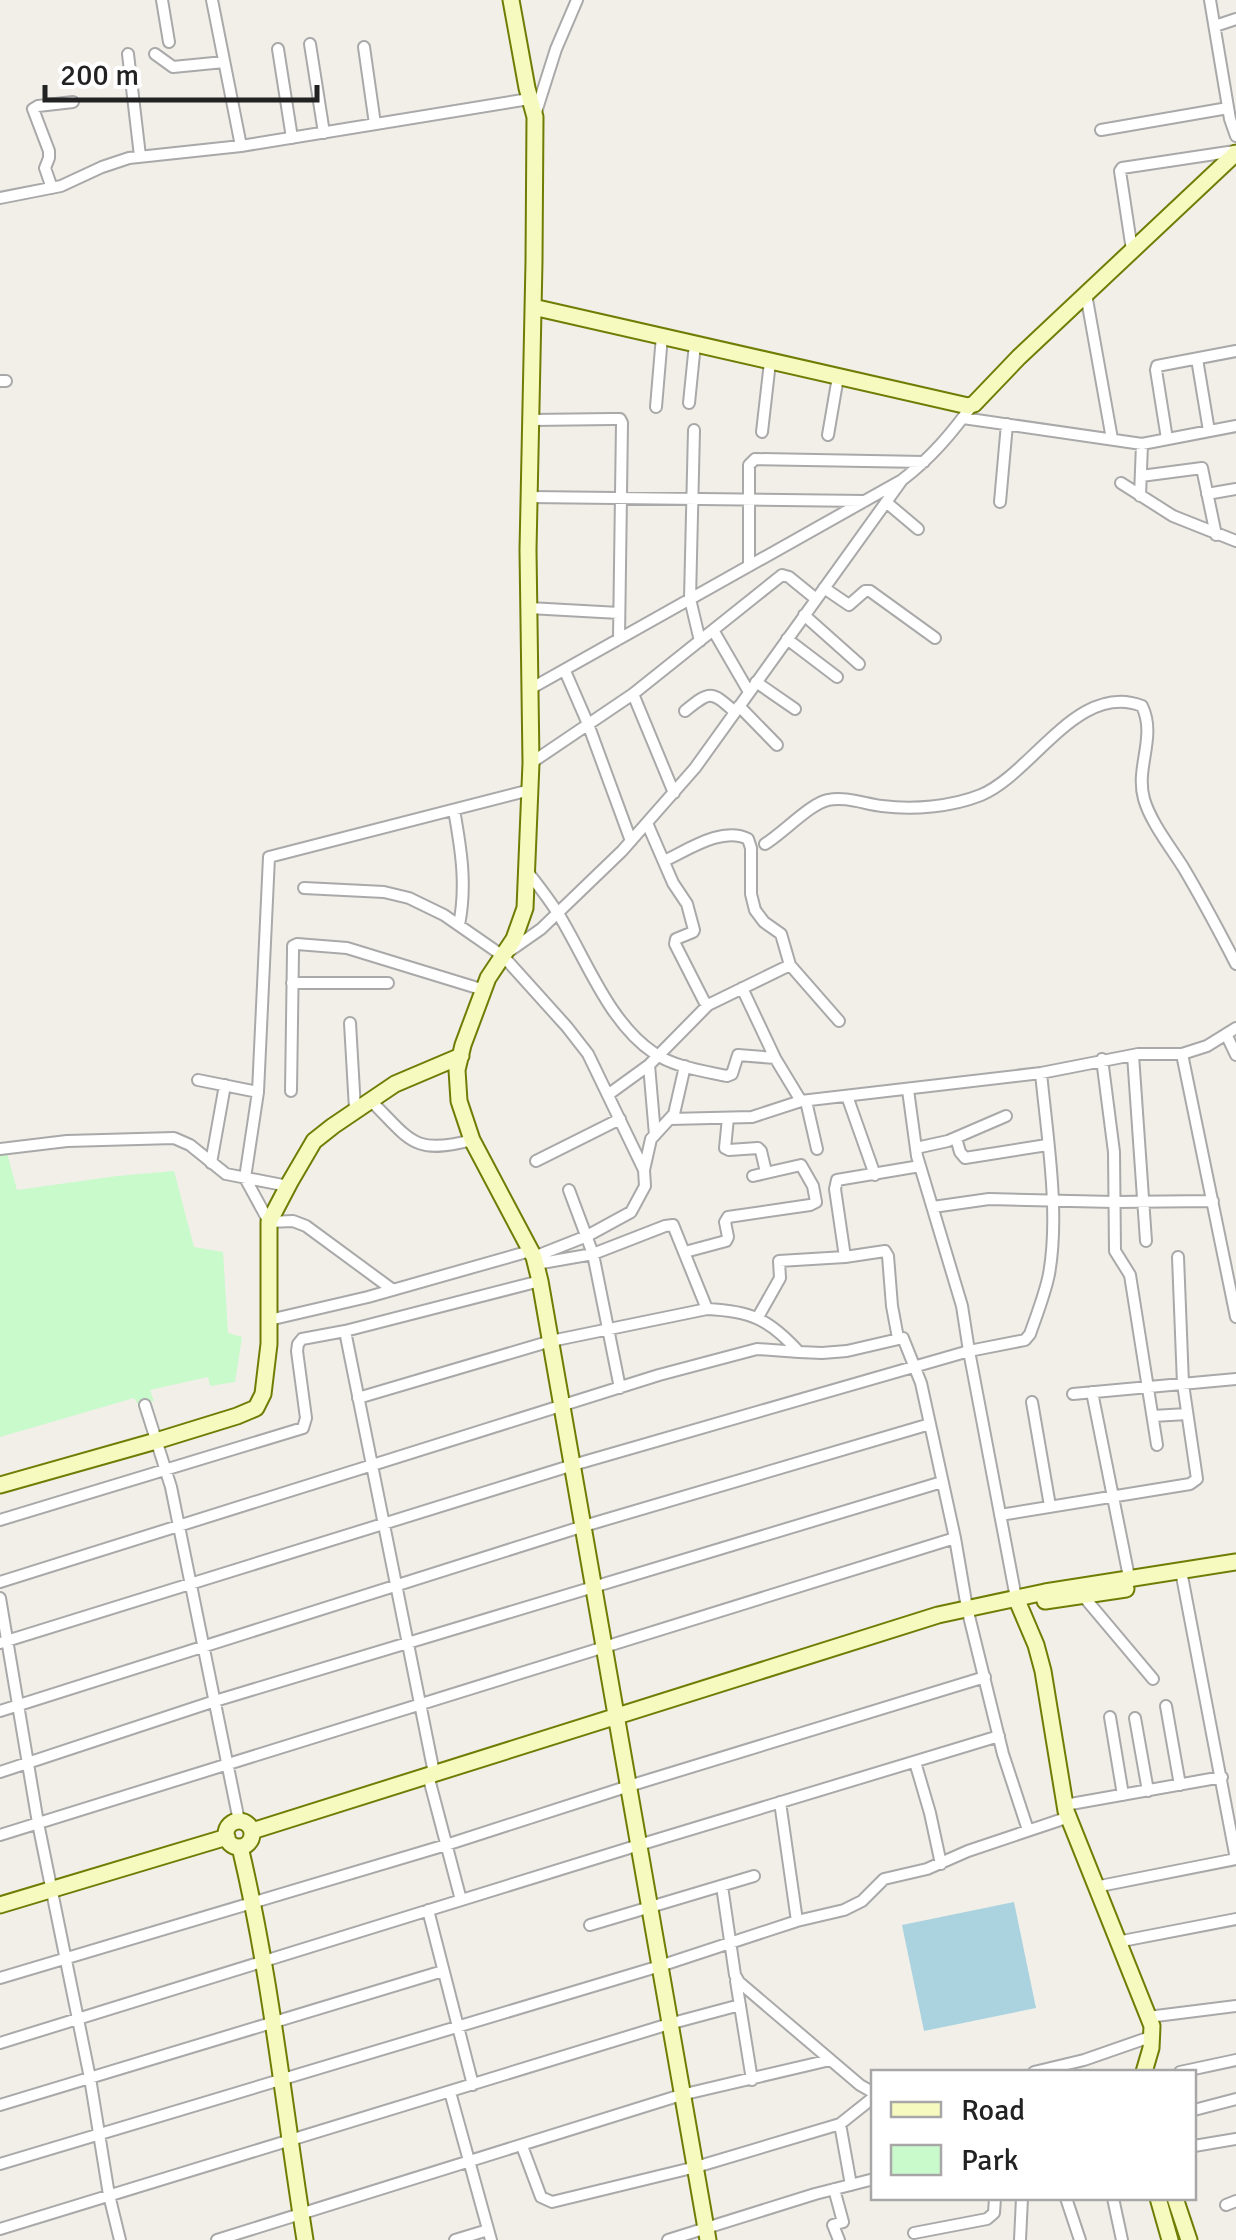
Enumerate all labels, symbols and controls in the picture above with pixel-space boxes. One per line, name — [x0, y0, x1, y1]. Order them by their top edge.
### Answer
scale bar — [45, 40, 318, 102]
text: 200 m — [60, 57, 139, 94]
legend — [871, 2070, 1196, 2200]
text: Road — [961, 2092, 1025, 2129]
text: Park — [961, 2142, 1019, 2179]

